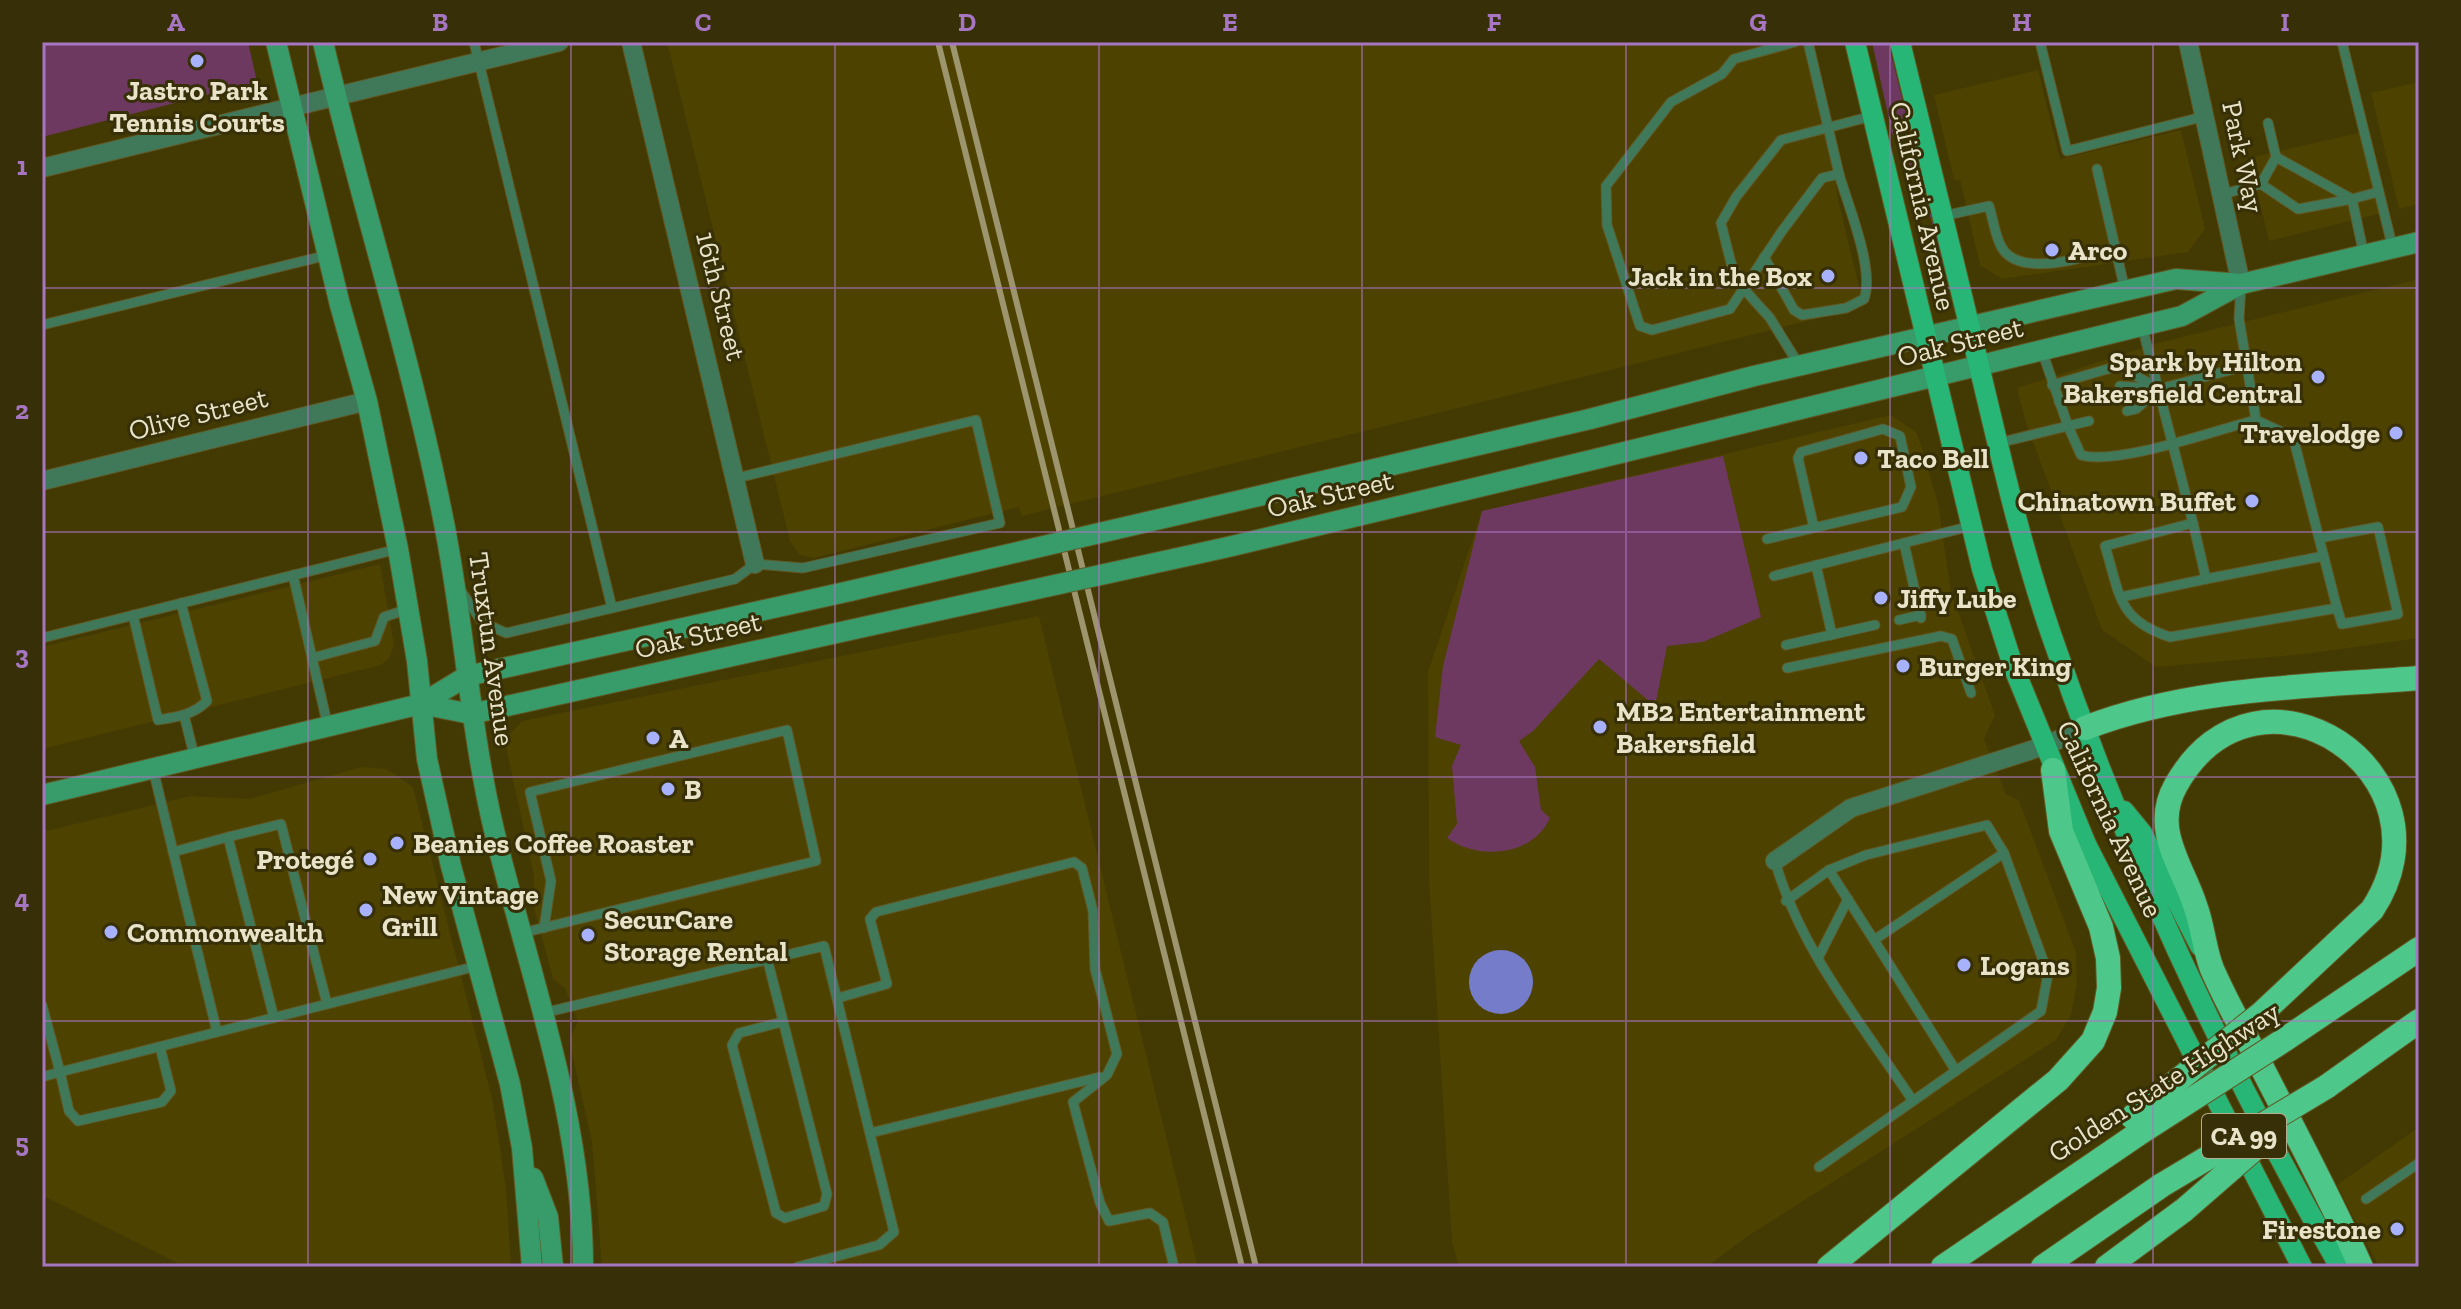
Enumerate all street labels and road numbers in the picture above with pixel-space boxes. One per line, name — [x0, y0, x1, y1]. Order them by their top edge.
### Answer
street label: California Avenue — [1883, 98, 1963, 314]
street label: Park Way — [2215, 98, 2271, 216]
street label: 16th Street — [689, 228, 753, 364]
street label: Oak Street — [1894, 310, 2027, 374]
street label: Olive Street — [125, 381, 272, 447]
street label: Oak Street — [1264, 463, 1397, 525]
street label: Truxtun Avenue — [462, 550, 522, 748]
street label: Oak Street — [632, 604, 765, 666]
street label: California Avenue — [2050, 715, 2170, 923]
street label: Golden State Highway — [2042, 995, 2286, 1169]
road number: CA 99 — [2202, 1114, 2286, 1158]

